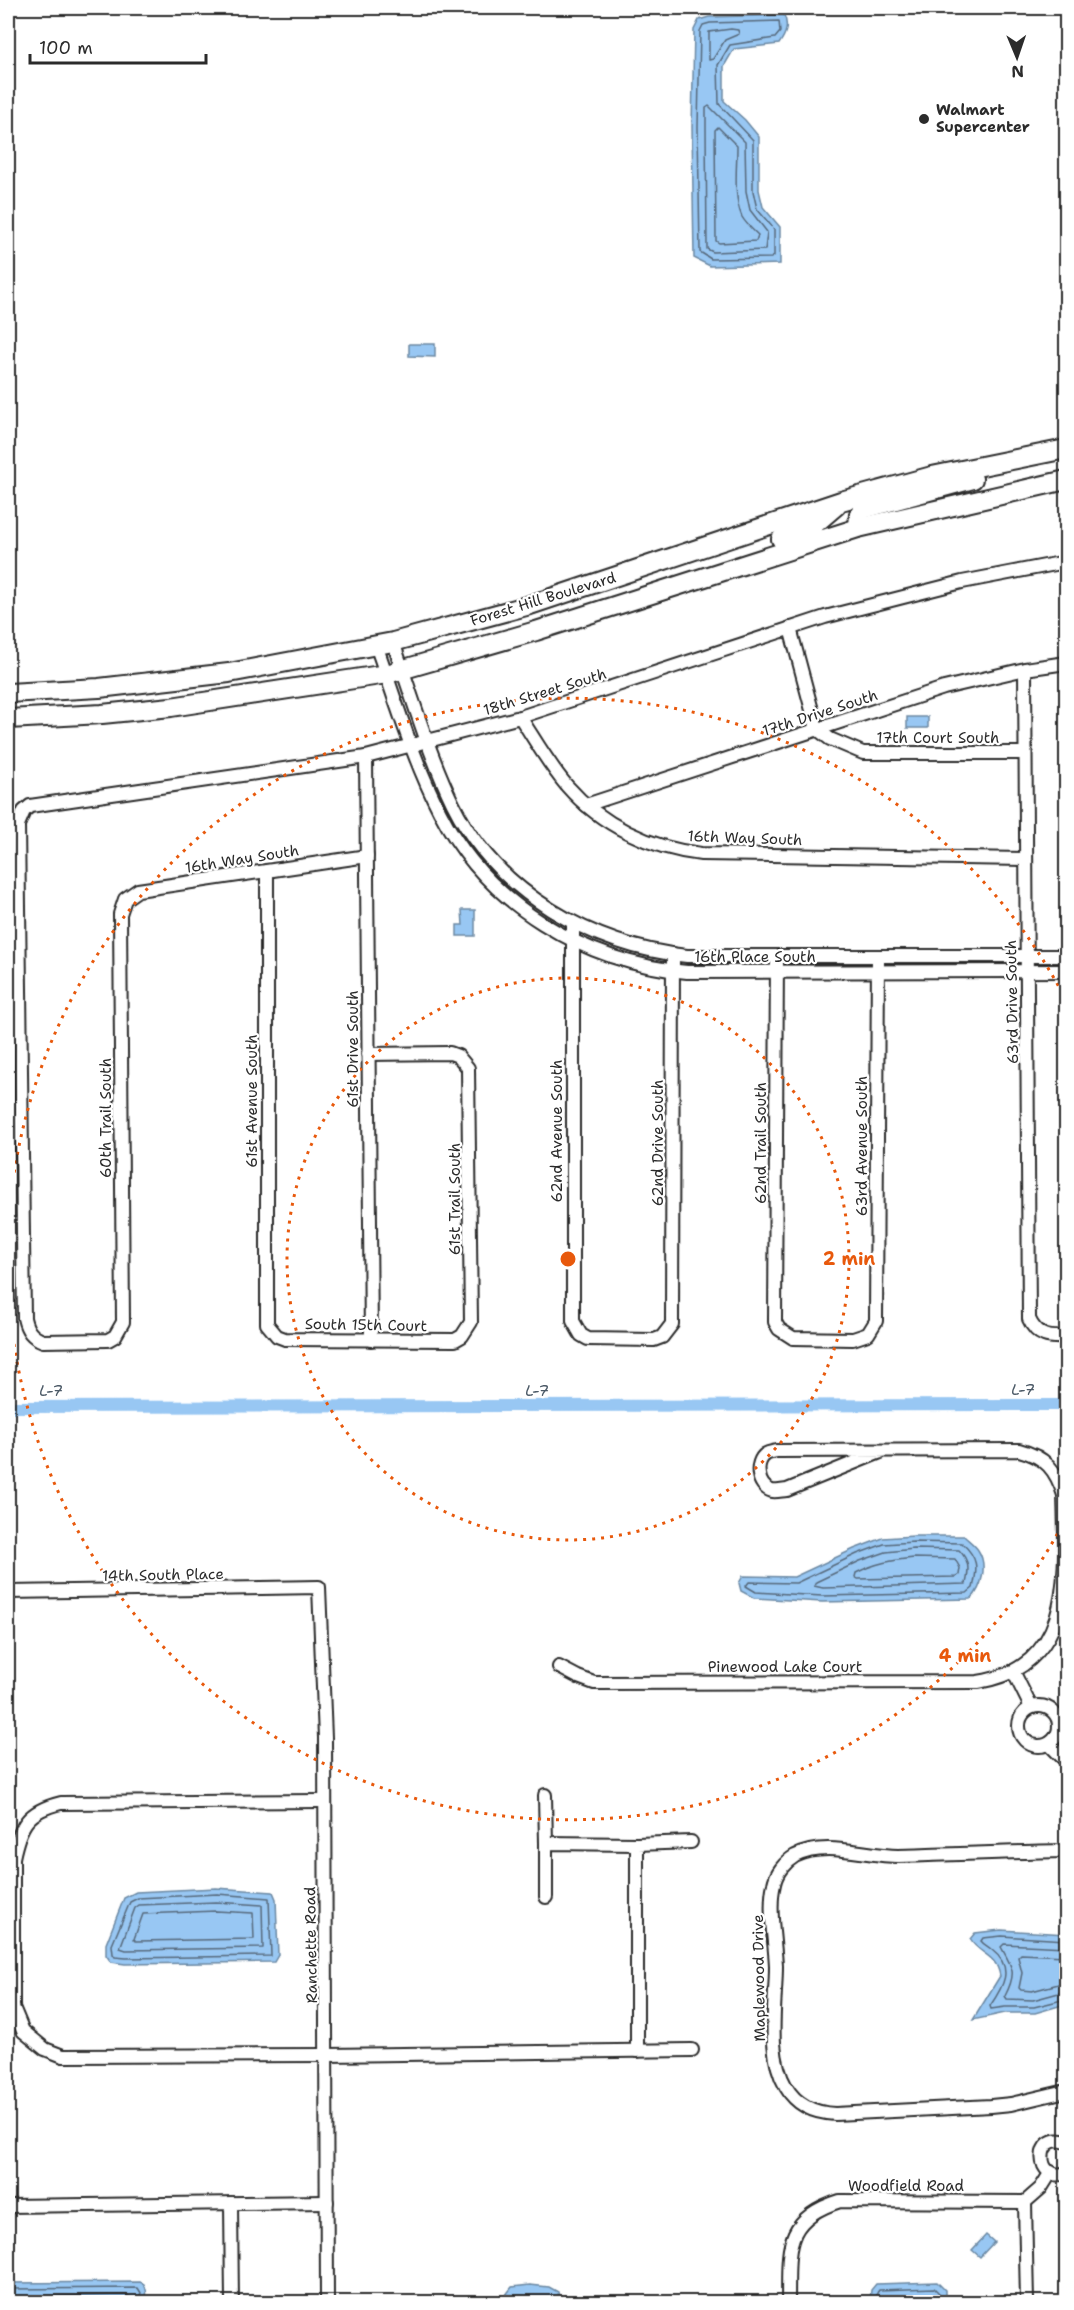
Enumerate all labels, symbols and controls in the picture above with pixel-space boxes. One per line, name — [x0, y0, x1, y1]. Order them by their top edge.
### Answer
scale bar — [30, 27, 206, 65]
north arrow — [987, 27, 1047, 87]
text: 100 m — [39, 36, 93, 60]
text: N — [1011, 61, 1024, 82]
place label: Walmart Supercenter — [936, 100, 1030, 137]
marker: Walmart Supercenter — [917, 112, 931, 126]
street label: Forest Hill Boulevard — [468, 567, 619, 631]
street label: 18th Street South — [481, 664, 609, 720]
street label: 17th Drive South — [760, 685, 880, 741]
street label: 17th Court South — [877, 728, 999, 748]
street label: 16th Way South — [687, 826, 803, 850]
street label: 16th Way South — [184, 840, 300, 878]
street label: 63rd Drive South — [1001, 940, 1023, 1064]
street label: 16th Place South — [694, 947, 816, 967]
street label: 61st Drive South — [343, 990, 363, 1108]
street label: 61st Avenue South — [242, 1034, 262, 1168]
street label: 60th Trail South — [96, 1058, 116, 1178]
street label: 62nd Avenue South — [547, 1060, 567, 1202]
street label: 63rd Avenue South — [852, 1076, 872, 1216]
street label: 62nd Drive South — [648, 1080, 668, 1206]
street label: 62nd Trail South — [751, 1082, 771, 1204]
street label: 61st Trail South — [445, 1143, 465, 1255]
text: 2 min — [823, 1247, 875, 1271]
centre of rings — [558, 1249, 578, 1269]
street label: South 15th Court — [305, 1314, 427, 1336]
water label: L-7 — [1011, 1379, 1035, 1400]
water label: L-7 — [39, 1380, 63, 1401]
water label: L-7 — [525, 1380, 549, 1401]
street label: 14th South Place — [102, 1564, 224, 1586]
text: 4 min — [939, 1644, 991, 1668]
street label: Pinewood Lake Court — [708, 1657, 862, 1677]
street label: Ranchette Road — [300, 1886, 322, 2004]
street label: Maplewood Drive — [748, 1914, 770, 2042]
street label: Woodfield Road — [848, 2176, 965, 2196]

